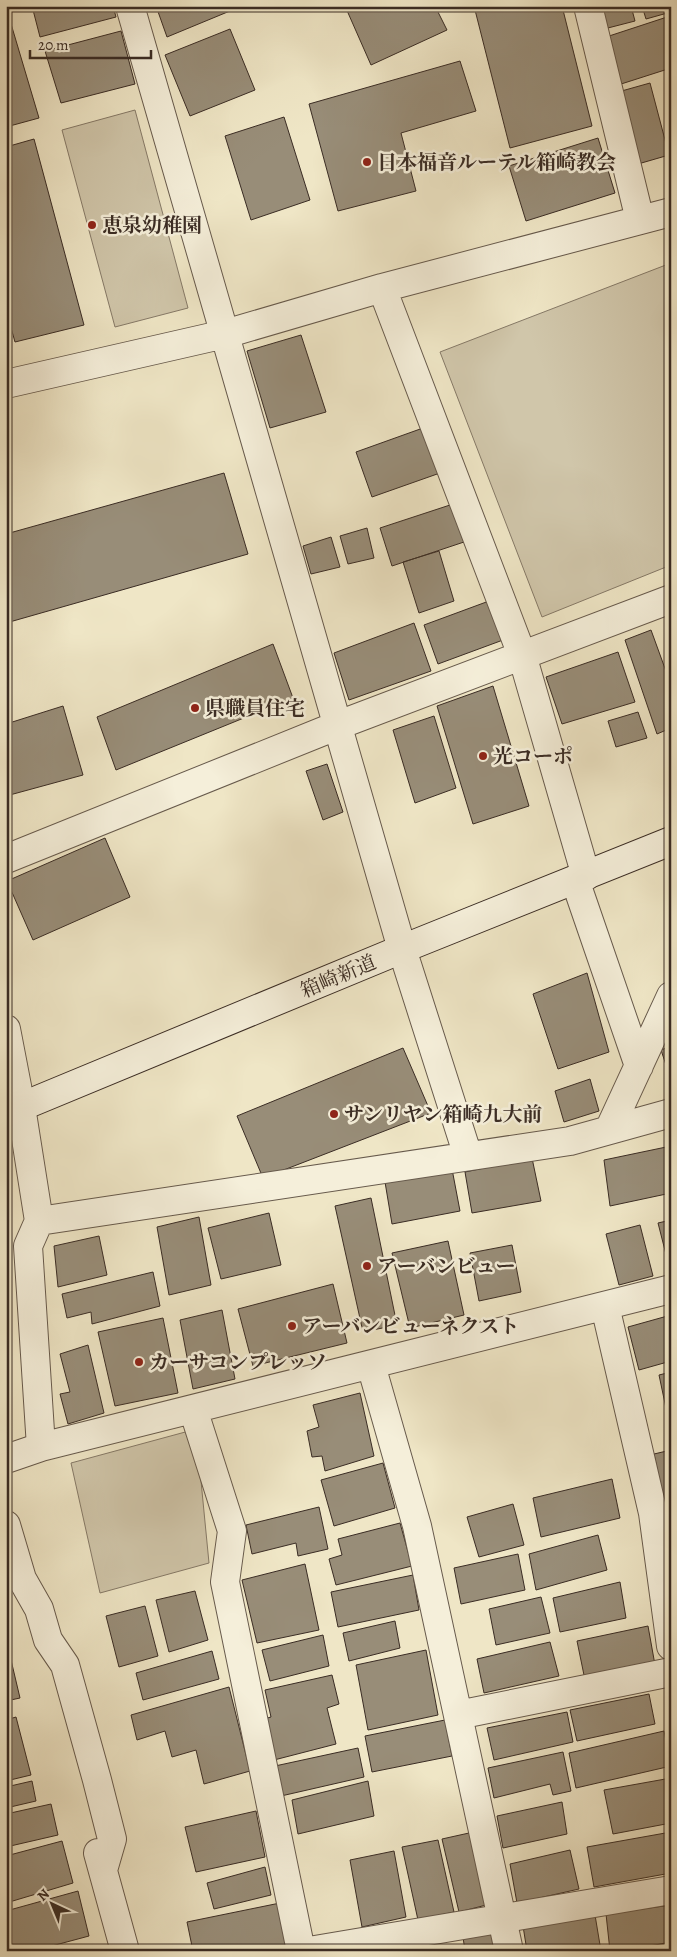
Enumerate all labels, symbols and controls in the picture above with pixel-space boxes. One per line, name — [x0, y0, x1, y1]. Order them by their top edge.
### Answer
scale bar — [30, 28, 151, 60]
text: 20 m — [38, 35, 69, 55]
place label: 日本福音ルーテル箱崎教会 — [377, 149, 616, 176]
marker: 日本福音ルーテル箱崎教会 — [361, 156, 373, 168]
place label: 恵泉幼稚園 — [102, 212, 202, 239]
marker: 恵泉幼稚園 — [86, 219, 98, 231]
place label: 県職員住宅 — [205, 695, 305, 722]
marker: 県職員住宅 — [189, 702, 201, 714]
place label: 光コーポ — [493, 743, 573, 770]
marker: 光コーポ — [477, 750, 489, 762]
street label: 箱崎新道 — [296, 948, 380, 1005]
place label: サンリヤン箱崎九大前 — [344, 1101, 542, 1128]
marker: サンリヤン箱崎九大前 — [328, 1108, 340, 1120]
place label: アーバンビュー — [377, 1253, 515, 1280]
marker: アーバンビュー — [361, 1260, 373, 1272]
place label: アーバンビューネクスト — [302, 1313, 519, 1340]
marker: アーバンビューネクスト — [286, 1320, 298, 1332]
place label: カーサコンプレッソ — [149, 1349, 327, 1376]
marker: カーサコンプレッソ — [133, 1356, 145, 1368]
north arrow — [28, 1880, 78, 1930]
text: N — [33, 1885, 54, 1905]

